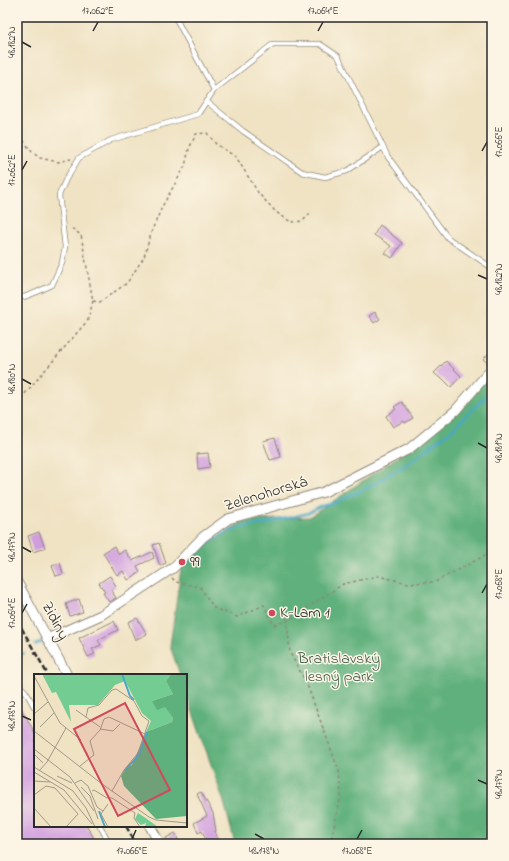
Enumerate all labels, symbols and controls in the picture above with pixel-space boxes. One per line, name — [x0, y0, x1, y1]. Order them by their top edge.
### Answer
text: 17.062°E — [82, 4, 114, 19]
text: 17.064°E — [308, 4, 338, 19]
text: 48.182°N — [5, 26, 20, 58]
text: 17.066°E — [492, 126, 507, 158]
text: 17.062°E — [5, 154, 20, 186]
text: 48.182°N — [492, 263, 507, 295]
text: 48.180°N — [5, 363, 20, 394]
text: 48.181°N — [492, 433, 507, 463]
street label: Zelenohorská — [221, 470, 311, 518]
text: 48.179°N — [5, 532, 20, 562]
place label: 99 — [190, 550, 200, 574]
marker: 99 — [177, 557, 187, 567]
text: 17.068°E — [492, 569, 507, 599]
street label: Zidiny — [35, 597, 75, 645]
text: 17.064°E — [5, 598, 20, 628]
place label: K-Lam 1 — [280, 601, 330, 625]
marker: K-Lam 1 — [267, 608, 277, 618]
park label: Bratislavský lesný park — [297, 647, 380, 689]
inset map — [34, 674, 187, 827]
text: 48.178°N — [5, 701, 20, 731]
text: 48.179°N — [492, 769, 507, 799]
text: 17.066°E — [116, 844, 148, 859]
text: 48.178°N — [249, 844, 279, 859]
text: 17.068°E — [342, 844, 372, 859]

